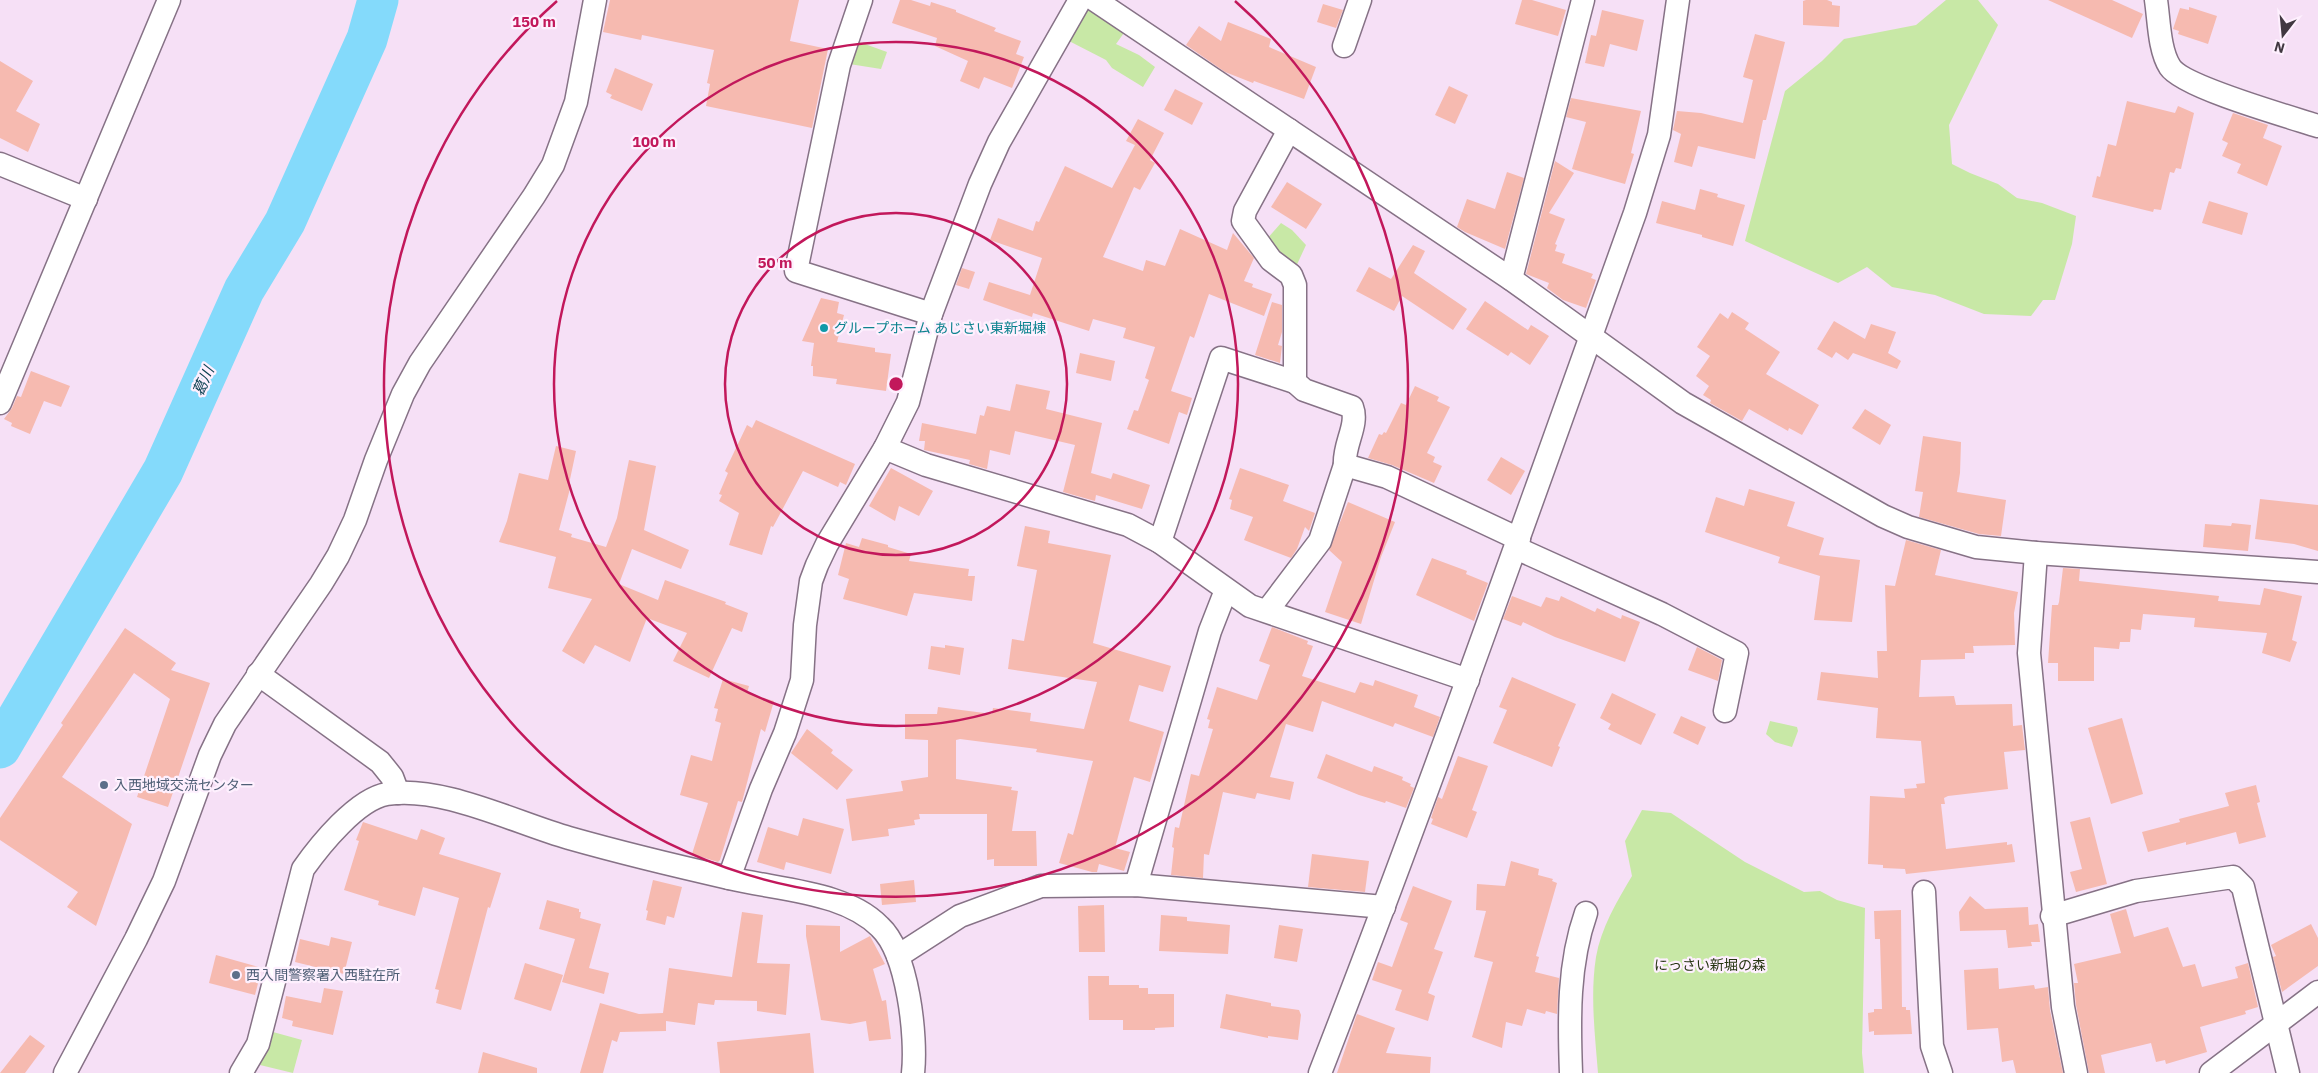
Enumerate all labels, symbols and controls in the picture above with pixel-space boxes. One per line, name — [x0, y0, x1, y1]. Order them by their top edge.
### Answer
north arrow — [2258, 10, 2308, 60]
text: 150 m — [512, 12, 556, 31]
text: N — [2272, 37, 2287, 58]
text: 100 m — [632, 132, 676, 151]
text: 50 m — [758, 253, 792, 272]
place label: グループホーム あじさい東新堀棟 — [834, 319, 1046, 337]
marker: グループホーム あじさい東新堀棟 — [818, 322, 830, 334]
water label: 葛川 — [188, 362, 219, 399]
centre of rings — [887, 375, 905, 393]
place label: 入西地域交流センター — [114, 776, 254, 794]
marker: 入西地域交流センター — [98, 779, 110, 791]
park label: にっさい新堀の森 — [1654, 956, 1766, 974]
place label: 西入間警察署入西駐在所 — [246, 966, 400, 984]
marker: 西入間警察署入西駐在所 — [230, 969, 242, 981]

